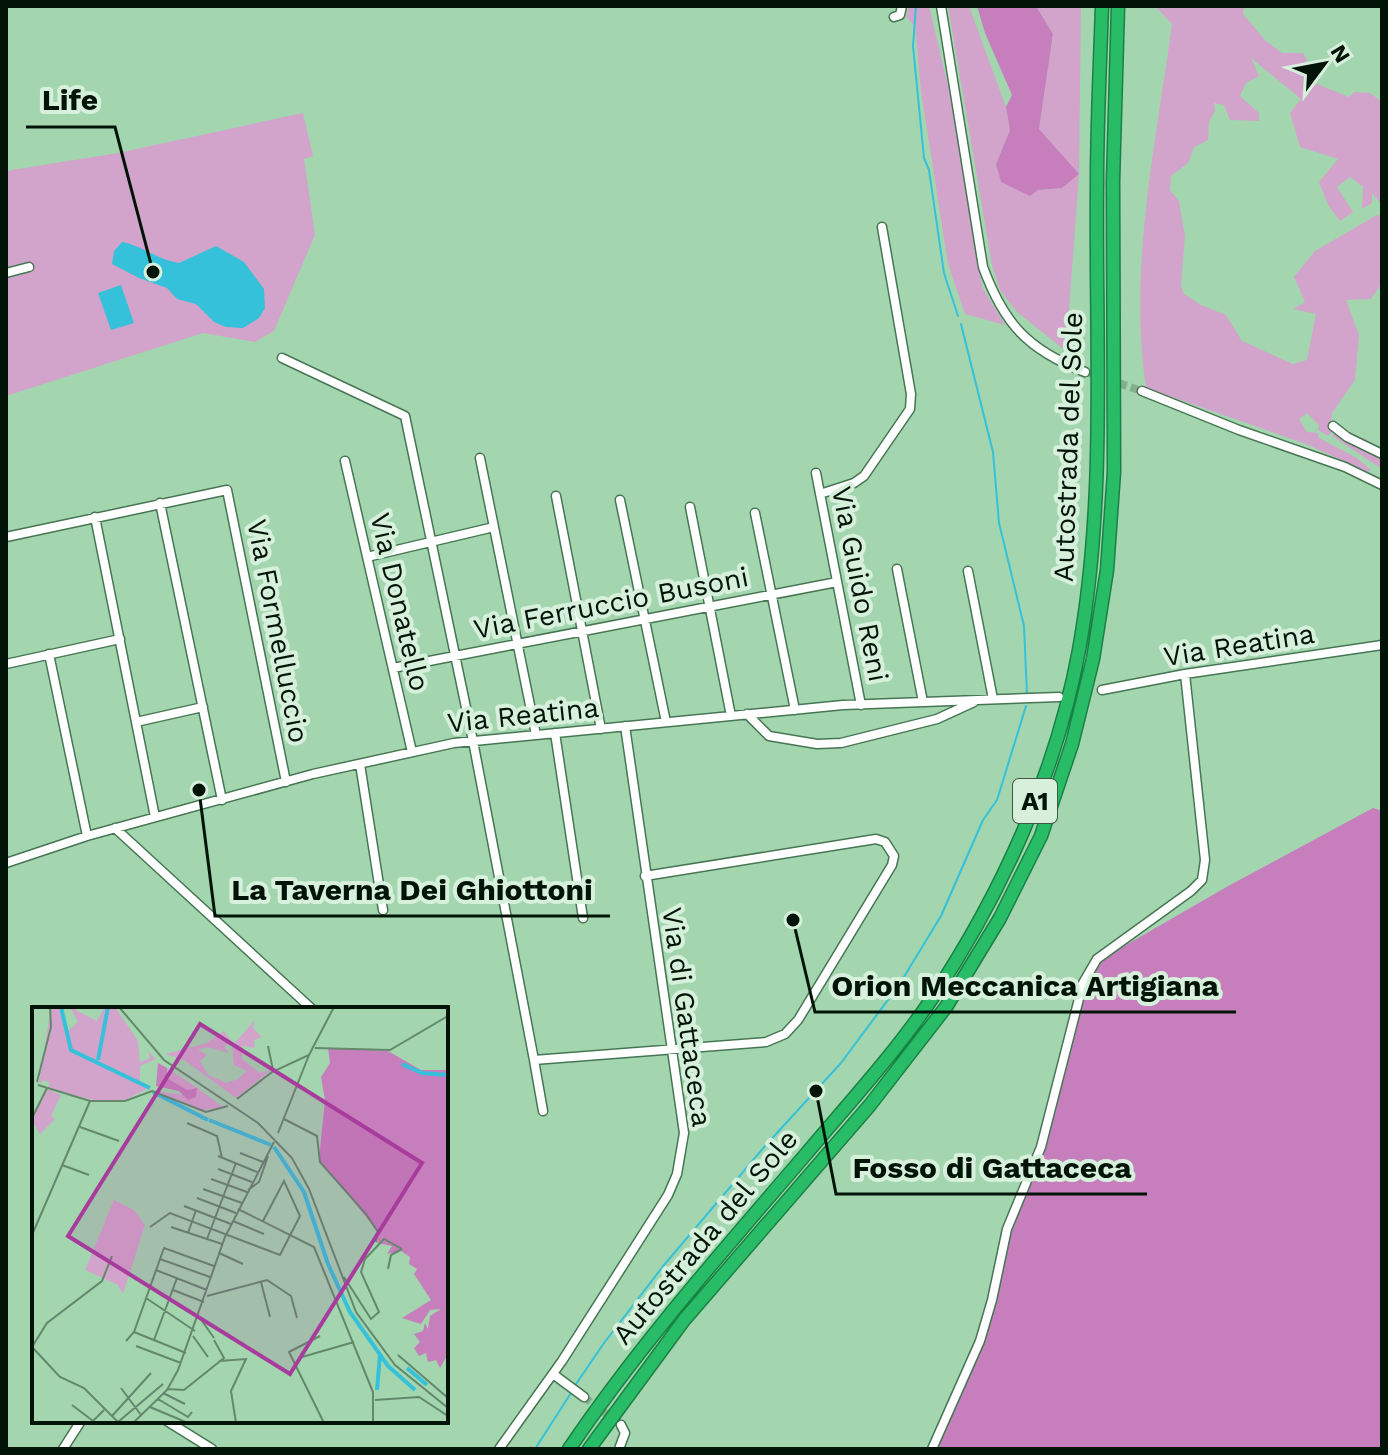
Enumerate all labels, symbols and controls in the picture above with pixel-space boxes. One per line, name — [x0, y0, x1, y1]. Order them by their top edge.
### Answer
north arrow — [1284, 24, 1364, 104]
text: N — [1326, 40, 1355, 67]
callout: Life — [26, 73, 115, 127]
text: Life — [42, 82, 98, 117]
street label: Autostrada del Sole — [1047, 311, 1089, 583]
street label: Via Guido Reni — [825, 484, 895, 684]
street label: Via Donatello — [363, 510, 437, 694]
street label: Via Formelluccio — [240, 516, 316, 746]
street label: Via Ferruccio Busoni — [471, 560, 751, 646]
street label: Via Reatina — [1161, 617, 1317, 673]
street label: Via Reatina — [446, 691, 601, 739]
road number: A1 — [1013, 779, 1057, 823]
callout: La Taverna Dei Ghiottoni — [215, 862, 610, 916]
text: La Taverna Dei Ghiottoni — [231, 872, 593, 907]
street label: Via di Gattaceca — [655, 905, 719, 1129]
callout: Orion Meccanica Artigiana — [815, 958, 1236, 1012]
text: Orion Meccanica Artigiana — [831, 968, 1219, 1003]
inset map — [32, 1007, 448, 1423]
street label: Autostrada del Sole — [606, 1123, 804, 1351]
callout: Fosso di Gattaceca — [836, 1140, 1147, 1194]
text: Fosso di Gattaceca — [852, 1150, 1132, 1185]

